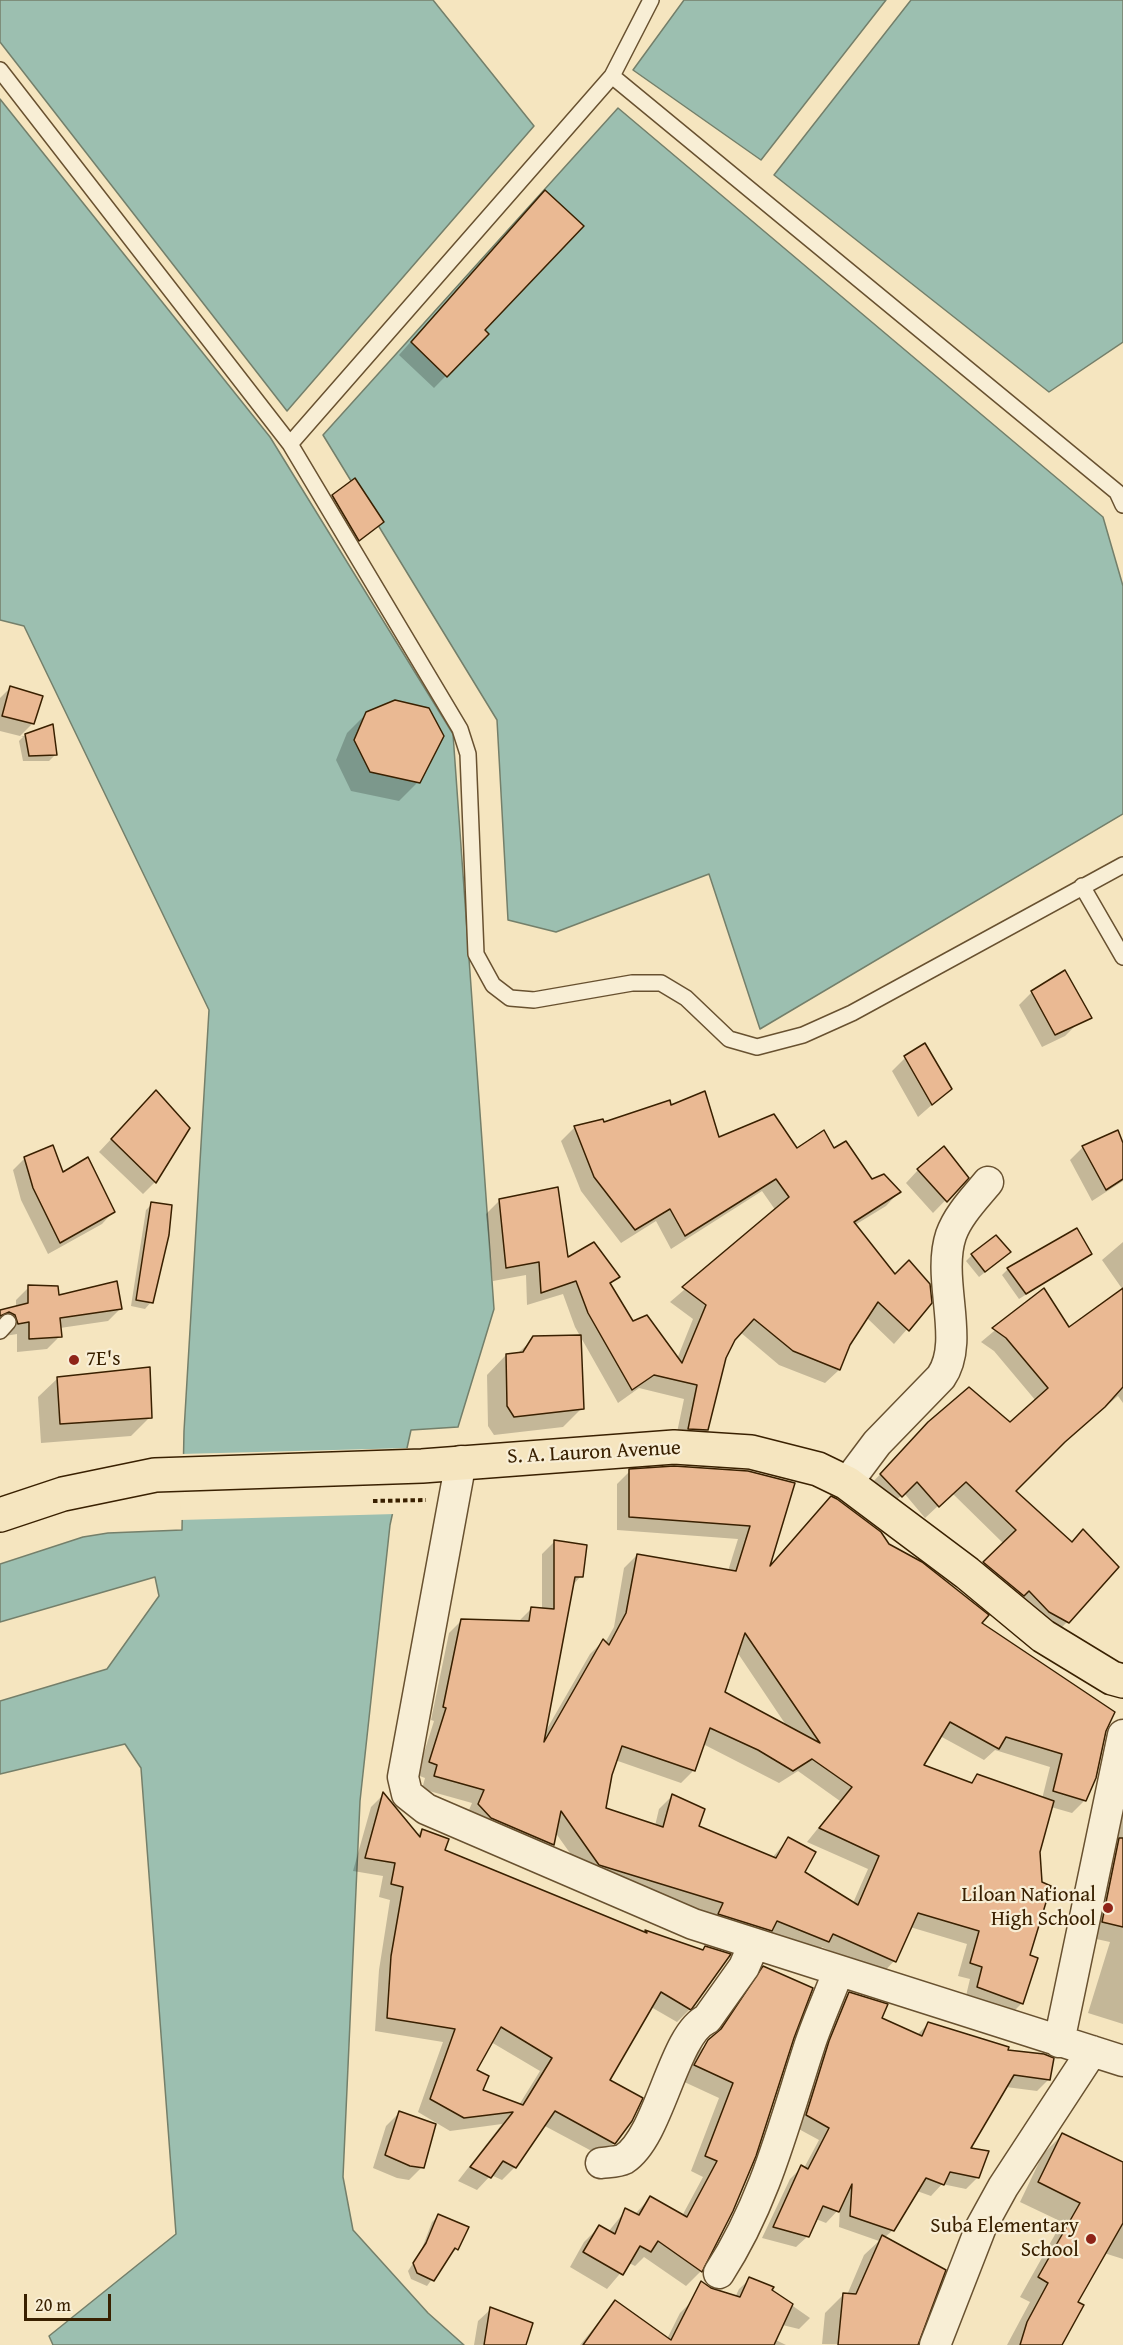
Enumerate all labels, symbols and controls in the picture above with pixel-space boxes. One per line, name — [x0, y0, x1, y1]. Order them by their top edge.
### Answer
place label: 7E's — [86, 1347, 120, 1373]
marker: 7E's — [67, 1353, 81, 1367]
street label: S. A. Lauron Avenue — [506, 1436, 682, 1470]
place label: Liloan National High School — [962, 1883, 1096, 1933]
marker: Liloan National High School — [1101, 1901, 1115, 1915]
place label: Suba Elementary School — [930, 2214, 1079, 2264]
marker: Suba Elementary School — [1084, 2232, 1098, 2246]
scale bar — [27, 2282, 114, 2320]
text: 20 m — [35, 2291, 71, 2318]

